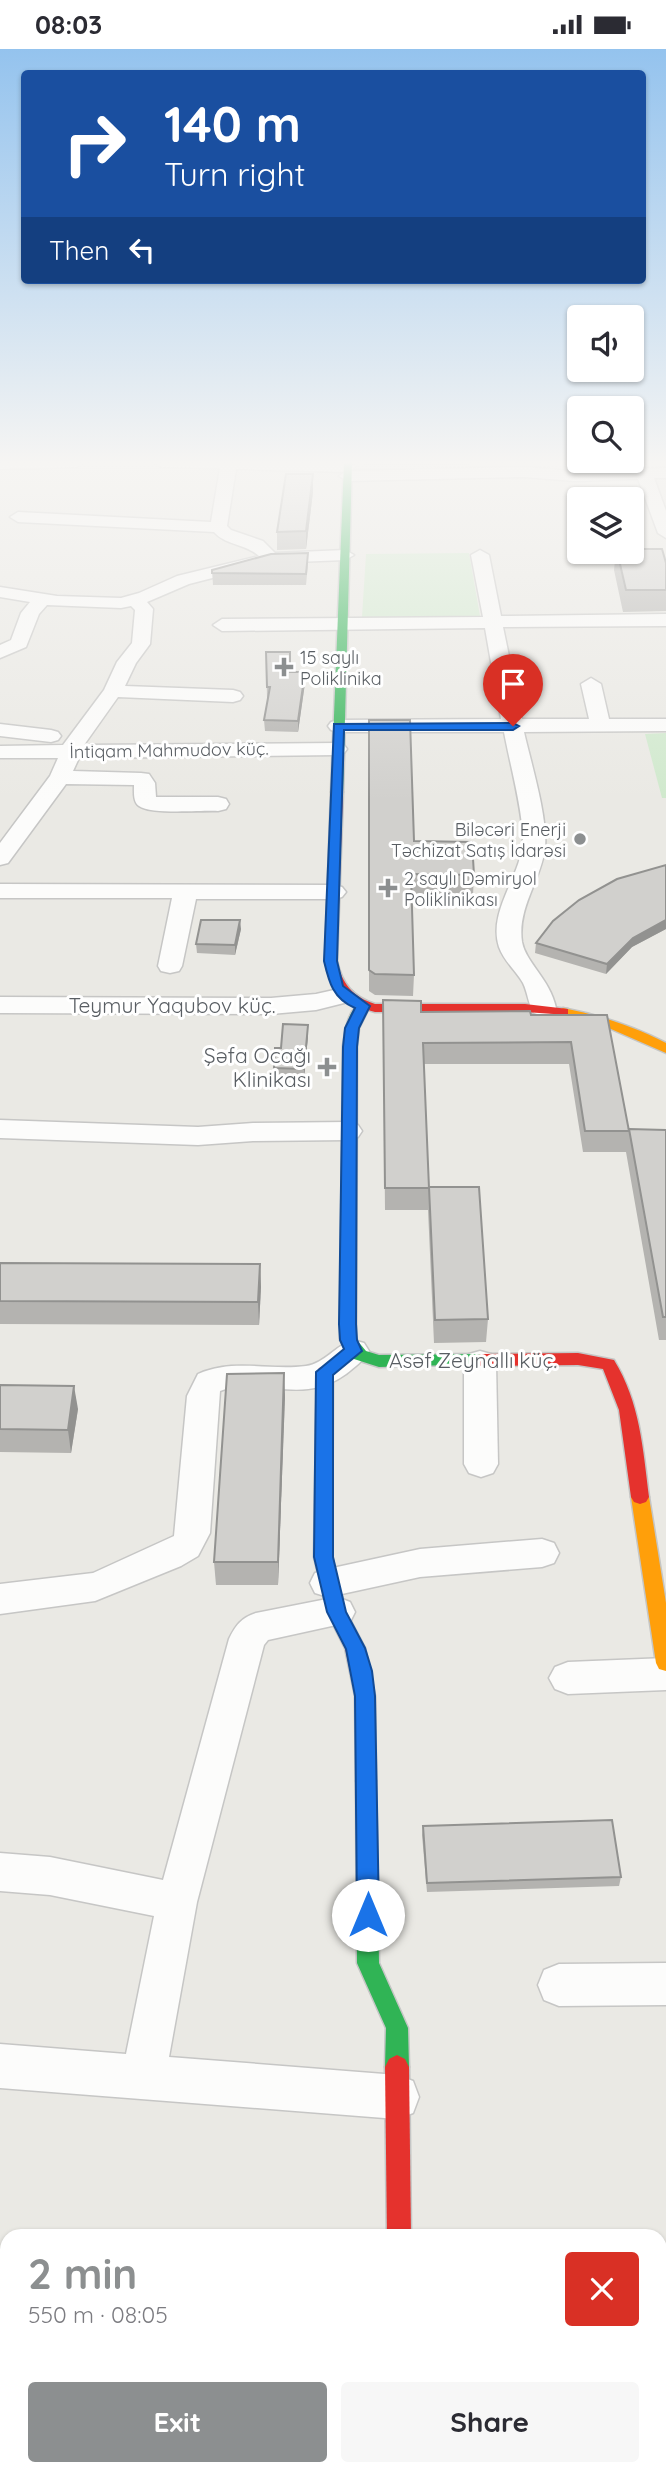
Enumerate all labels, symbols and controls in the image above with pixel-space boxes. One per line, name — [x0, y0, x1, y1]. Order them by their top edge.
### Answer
text: 08:03 — [35, 8, 102, 41]
text: 140 m — [164, 93, 301, 154]
icon: right — [49, 98, 140, 189]
text: Turn right — [164, 154, 305, 194]
icon: left — [123, 231, 161, 269]
text: Then — [49, 234, 109, 267]
map controls — [567, 305, 644, 564]
button: sound — [567, 305, 644, 382]
button: search — [567, 396, 644, 473]
button: layers — [567, 487, 644, 564]
place label: 15 saylı Poliklinika — [300, 646, 382, 690]
pin — [483, 654, 543, 726]
marker: 15 saylı Poliklinika — [274, 657, 294, 677]
icon: arrive — [494, 665, 532, 703]
street label: İntiqam Mahmudov küç. — [69, 737, 269, 763]
place label: Biləcəri Enerji Təchizat Satış İdarəsi — [391, 818, 566, 862]
marker: Biləcəri Enerji Təchizat Satış İdarəsi — [572, 831, 588, 847]
place label: 2 saylı Dəmiryol Poliklinikası — [404, 867, 537, 911]
marker: 2 saylı Dəmiryol Poliklinikası — [378, 878, 398, 898]
street label: Teymur Yaqubov küç. — [68, 992, 276, 1018]
place label: Şəfa Ocağı Klinikası — [204, 1042, 311, 1092]
marker: Şəfa Ocağı Klinikası — [317, 1057, 337, 1077]
street label: Asəf Zeynallı küç. — [389, 1347, 557, 1373]
position arrow — [331, 1878, 405, 1952]
text: 2 min — [28, 2247, 137, 2300]
button: close — [565, 2252, 639, 2326]
text: 550 m · 08:05 — [28, 2300, 168, 2329]
button: Exit — [28, 2382, 327, 2462]
button: Share — [341, 2382, 639, 2462]

